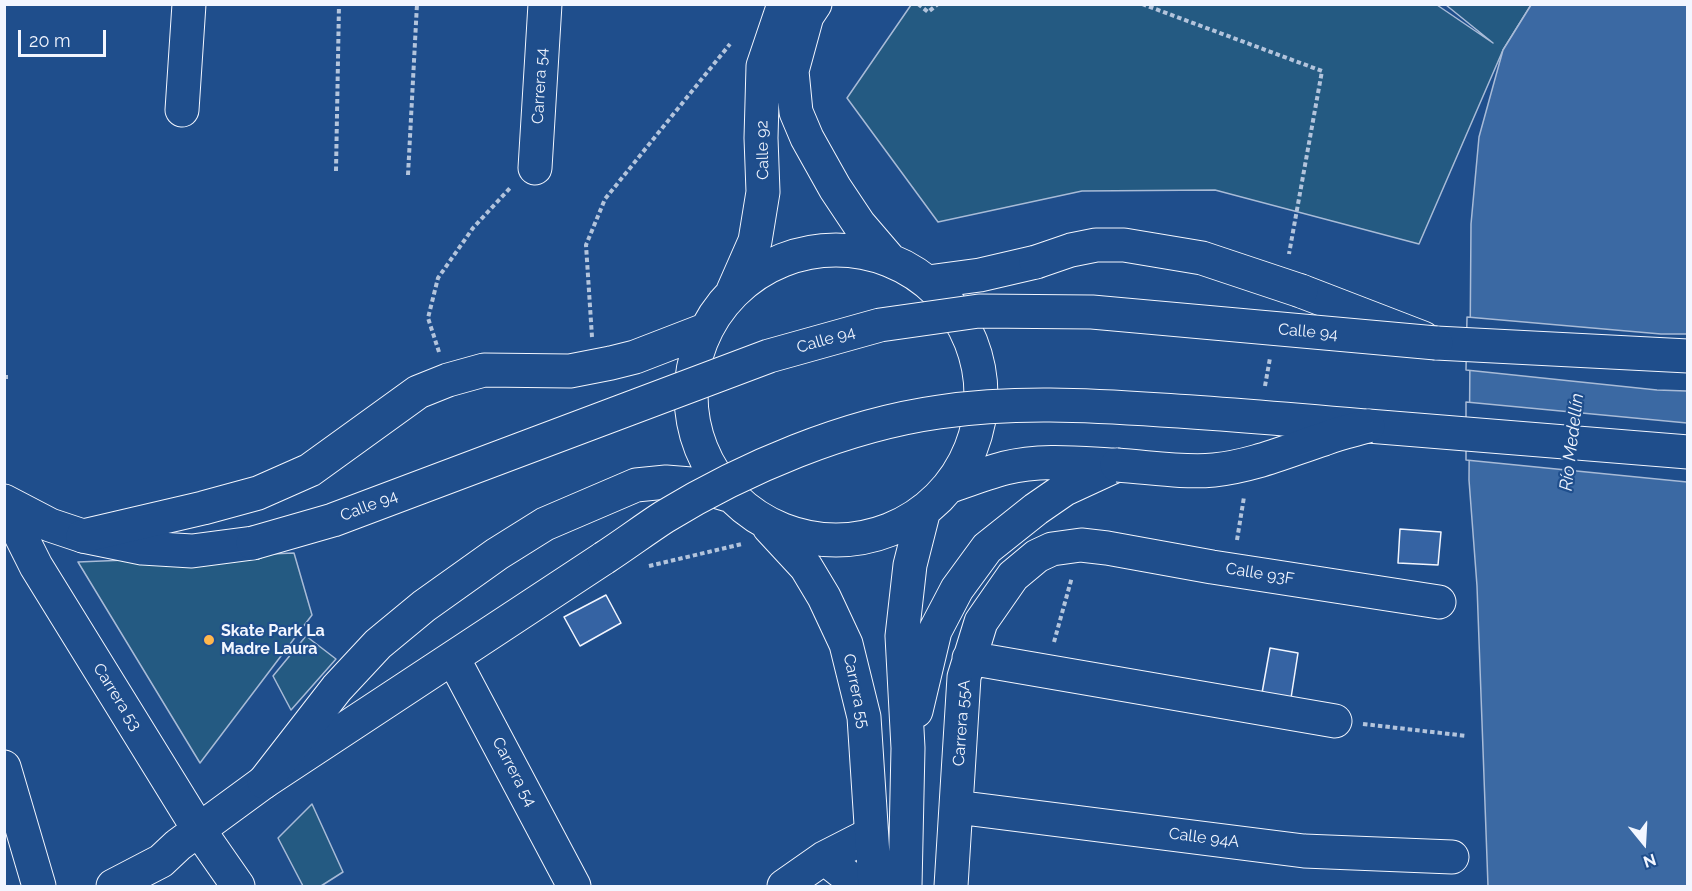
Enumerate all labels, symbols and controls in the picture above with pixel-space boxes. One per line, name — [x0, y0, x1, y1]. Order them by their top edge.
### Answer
scale bar — [21, 18, 110, 56]
text: 20 m — [29, 30, 71, 51]
street label: Carrera 54 — [528, 48, 552, 124]
street label: Calle 92 — [753, 120, 773, 180]
street label: Calle 94 — [1277, 320, 1339, 344]
street label: Calle 94 — [795, 323, 857, 357]
water label: Río Medellín — [1555, 392, 1589, 492]
street label: Calle 94 — [338, 486, 400, 526]
street label: Calle 93F — [1224, 559, 1296, 589]
place label: Skate Park La Madre Laura — [221, 621, 325, 659]
marker: Skate Park La Madre Laura — [202, 633, 216, 647]
street label: Carrera 55 — [839, 652, 873, 730]
street label: Carrera 53 — [89, 660, 145, 734]
street label: Carrera 55A — [949, 679, 975, 767]
street label: Carrera 54 — [488, 734, 540, 810]
north arrow — [1614, 813, 1674, 873]
street label: Calle 94A — [1168, 824, 1240, 852]
text: N — [1641, 850, 1658, 872]

